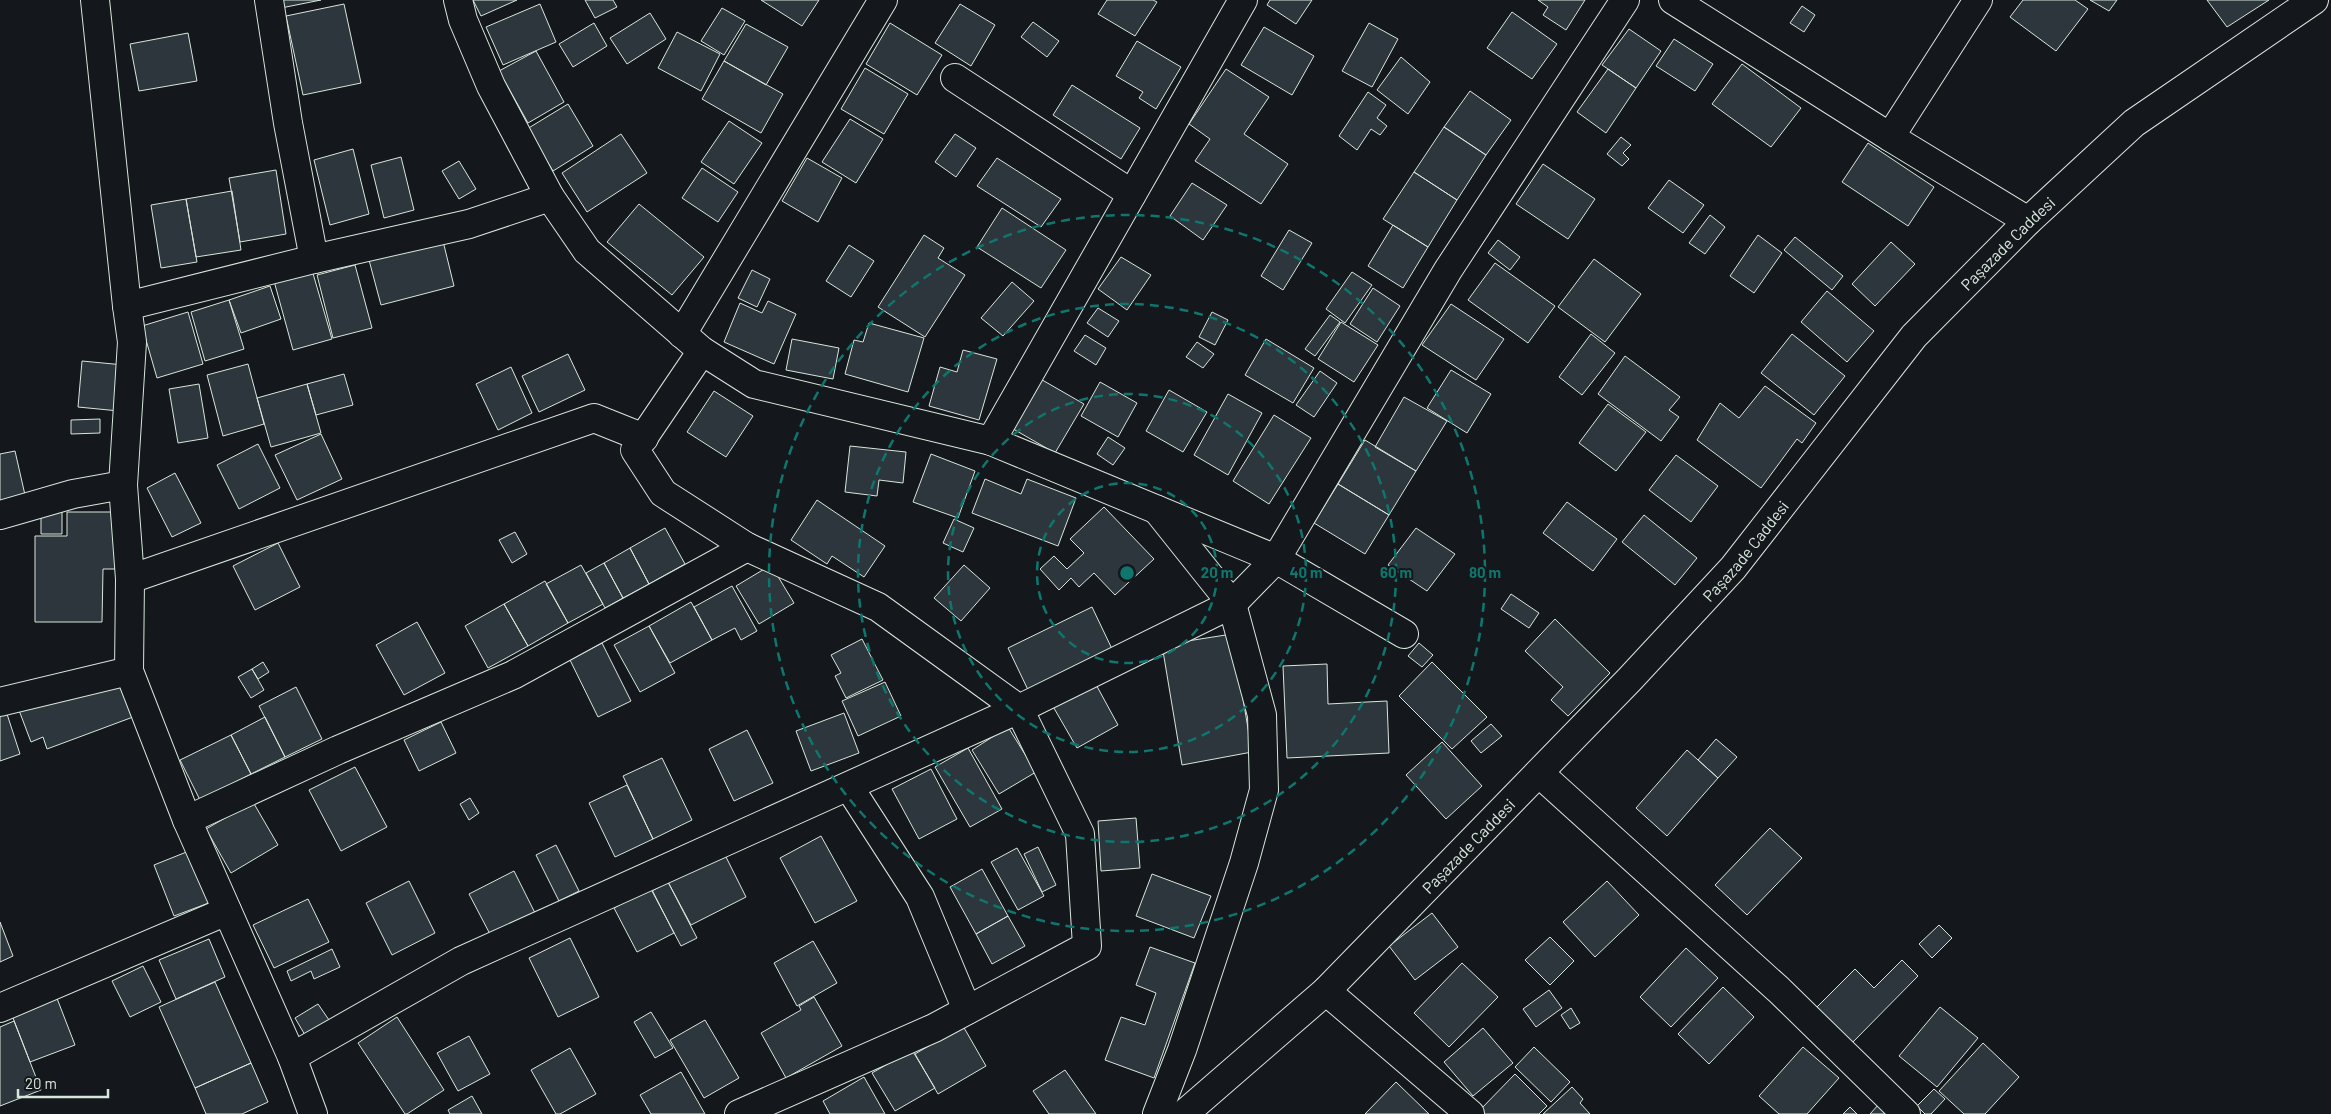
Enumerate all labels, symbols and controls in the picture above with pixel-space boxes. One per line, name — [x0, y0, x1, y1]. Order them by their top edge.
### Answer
street label: Paşazade Caddesi — [1956, 192, 2058, 293]
street label: Paşazade Caddesi — [1698, 496, 1792, 605]
text: 20 m — [1201, 563, 1233, 581]
text: 40 m — [1289, 563, 1323, 581]
text: 60 m — [1380, 563, 1412, 581]
text: 80 m — [1469, 563, 1501, 581]
centre of rings — [1118, 564, 1136, 582]
street label: Paşazade Caddesi — [1417, 794, 1518, 897]
scale bar — [18, 1066, 108, 1098]
text: 20 m — [25, 1074, 57, 1092]

